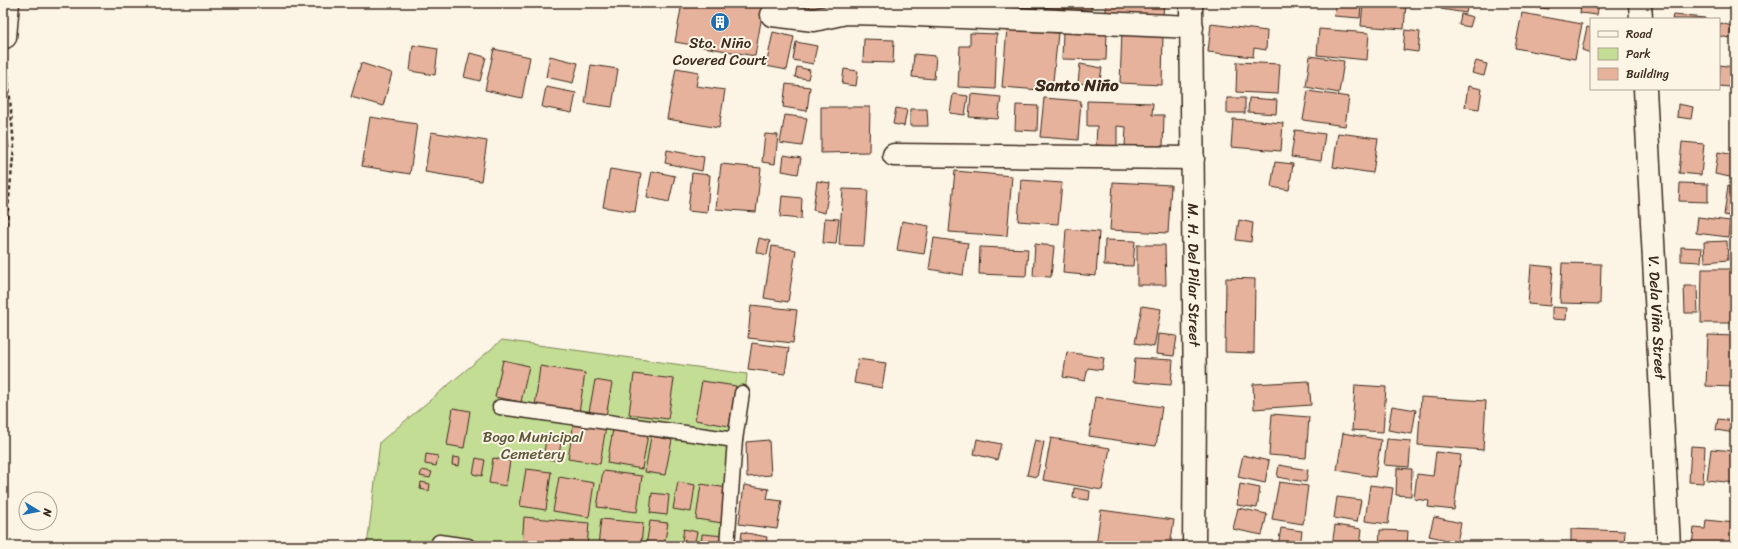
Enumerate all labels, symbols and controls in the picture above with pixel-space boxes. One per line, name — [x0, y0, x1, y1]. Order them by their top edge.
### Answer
building icon: Sto. Niño Covered Court — [709, 11, 731, 33]
legend — [1590, 18, 1720, 90]
text: Road — [1626, 23, 1653, 45]
place label: Sto. Niño Covered Court — [673, 30, 768, 73]
text: Park — [1626, 43, 1651, 65]
text: Building — [1626, 63, 1669, 85]
district label: Santo Niño — [1034, 70, 1119, 100]
street label: M. H. Del Pilar Street — [1180, 203, 1207, 348]
street label: V. Dela Viña Street — [1641, 255, 1673, 381]
park label: Bogo Municipal Cemetery — [483, 424, 584, 467]
north arrow — [18, 491, 58, 531]
text: N — [37, 506, 58, 518]

